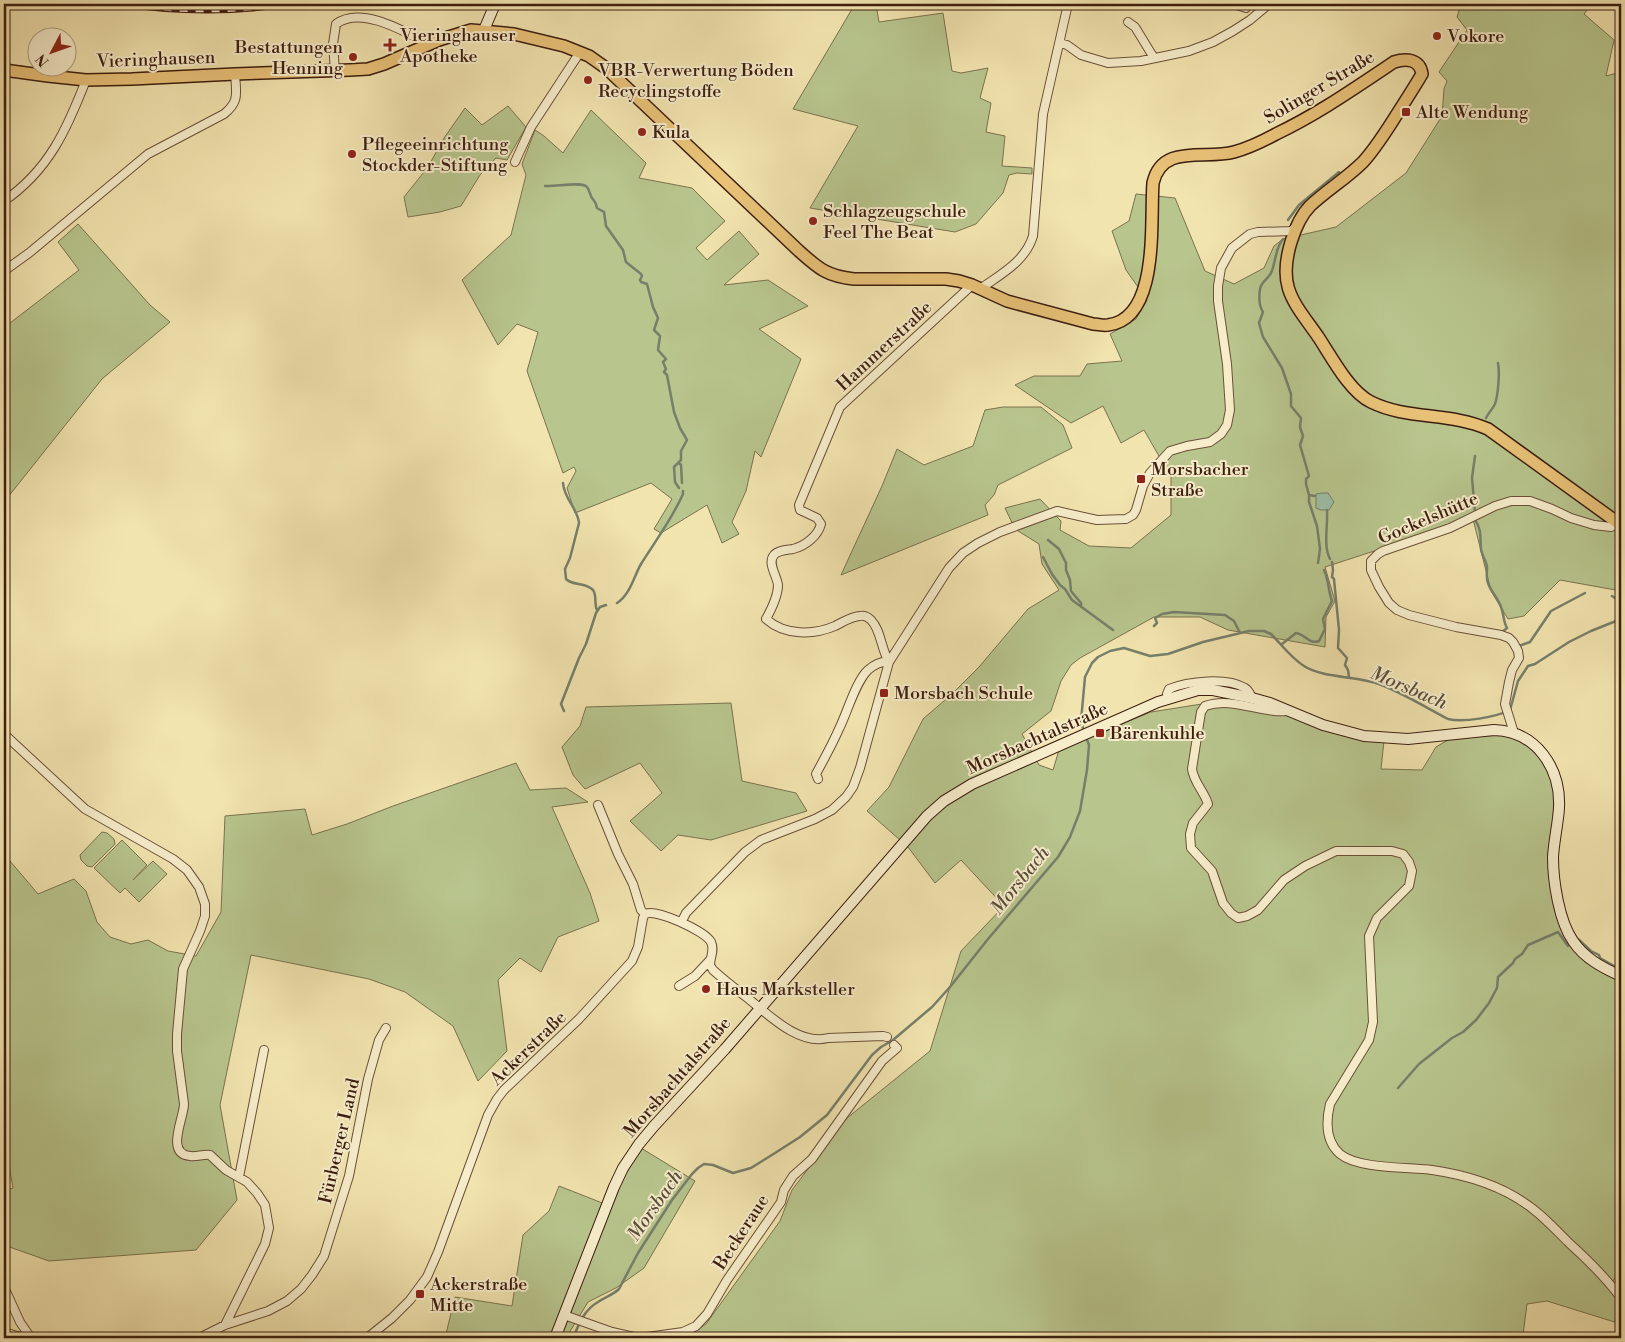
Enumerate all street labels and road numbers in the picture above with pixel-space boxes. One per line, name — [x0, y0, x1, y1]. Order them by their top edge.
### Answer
street label: Solinger Straße — [1260, 45, 1379, 129]
street label: Vieringhausen — [95, 46, 216, 73]
street label: Hammerstraße — [832, 296, 937, 396]
street label: Gockelshütte — [1375, 487, 1482, 550]
street label: Morsbachtalstraße — [963, 697, 1111, 780]
street label: Ackerstraße — [485, 1006, 571, 1091]
street label: Morsbachtalstraße — [619, 1012, 736, 1142]
street label: Fürberger Land — [314, 1075, 365, 1206]
street label: Beckeraue — [708, 1190, 774, 1275]

